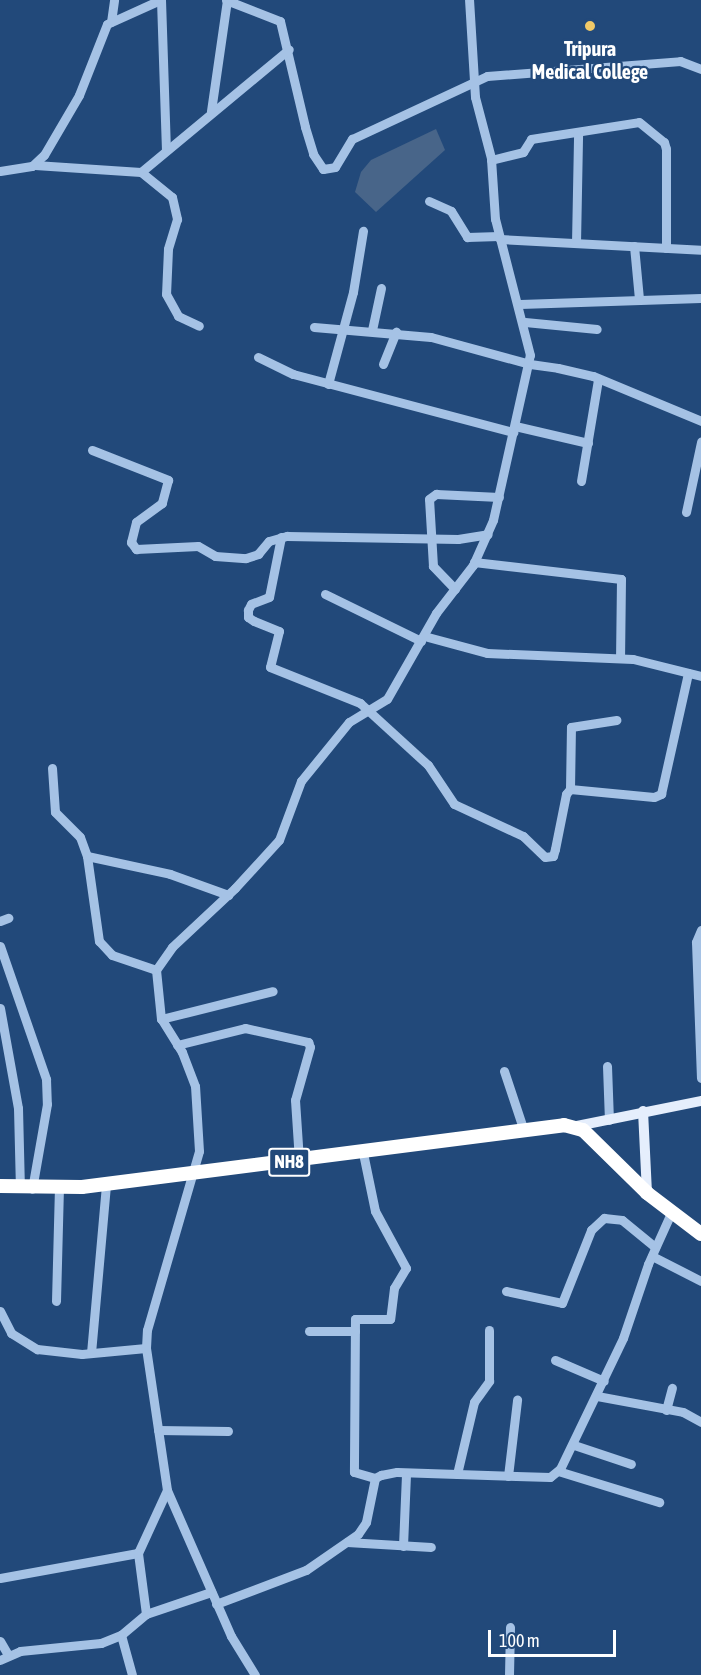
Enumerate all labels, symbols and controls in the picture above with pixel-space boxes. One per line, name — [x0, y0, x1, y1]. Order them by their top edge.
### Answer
marker: Tripura Medical College — [583, 19, 597, 33]
place label: Tripura Medical College — [532, 36, 648, 83]
road number: NH8 — [268, 1147, 310, 1177]
scale bar — [491, 1618, 618, 1656]
text: 100 m — [499, 1630, 540, 1651]

